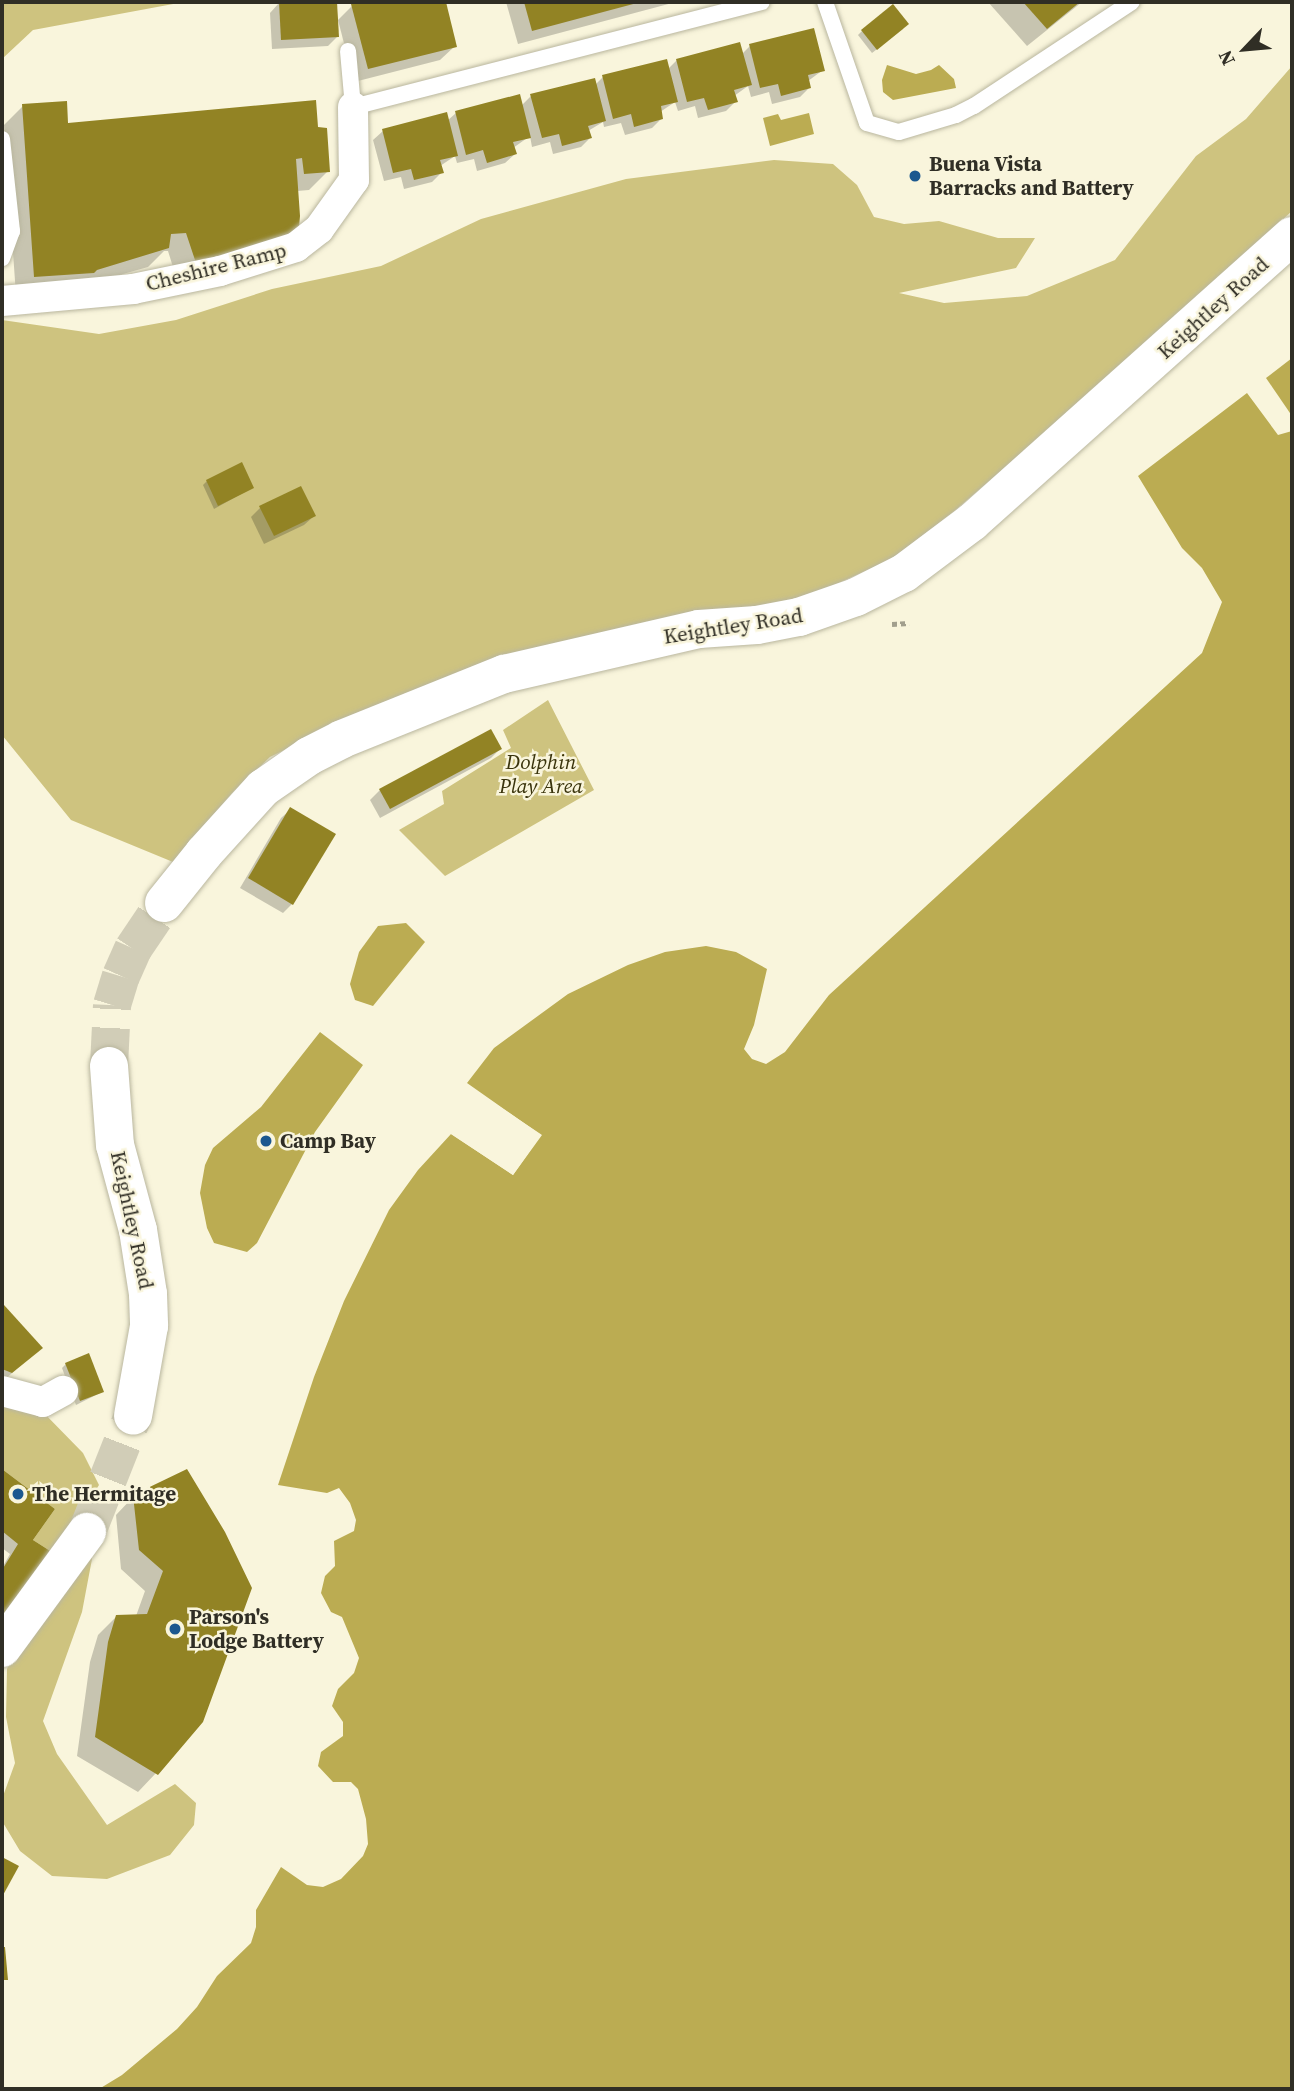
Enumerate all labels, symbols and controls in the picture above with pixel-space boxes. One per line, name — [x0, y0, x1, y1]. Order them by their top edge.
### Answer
north arrow — [1210, 14, 1280, 84]
text: N — [1211, 46, 1241, 70]
place label: Buena Vista Barracks and Battery — [929, 151, 1134, 201]
marker: Buena Vista Barracks and Battery — [907, 168, 923, 184]
street label: Cheshire Ramp — [143, 237, 289, 297]
street label: Keightley Road — [1152, 252, 1274, 364]
street label: Keightley Road — [662, 603, 804, 649]
park label: Dolphin Play Area — [499, 749, 583, 799]
place label: Camp Bay — [280, 1128, 376, 1154]
marker: Camp Bay — [258, 1133, 274, 1149]
street label: Keightley Road — [105, 1149, 159, 1291]
place label: The Hermitage — [32, 1481, 176, 1507]
marker: The Hermitage — [10, 1486, 26, 1502]
place label: Parson's Lodge Battery — [189, 1604, 324, 1654]
marker: Parson's Lodge Battery — [167, 1621, 183, 1637]

